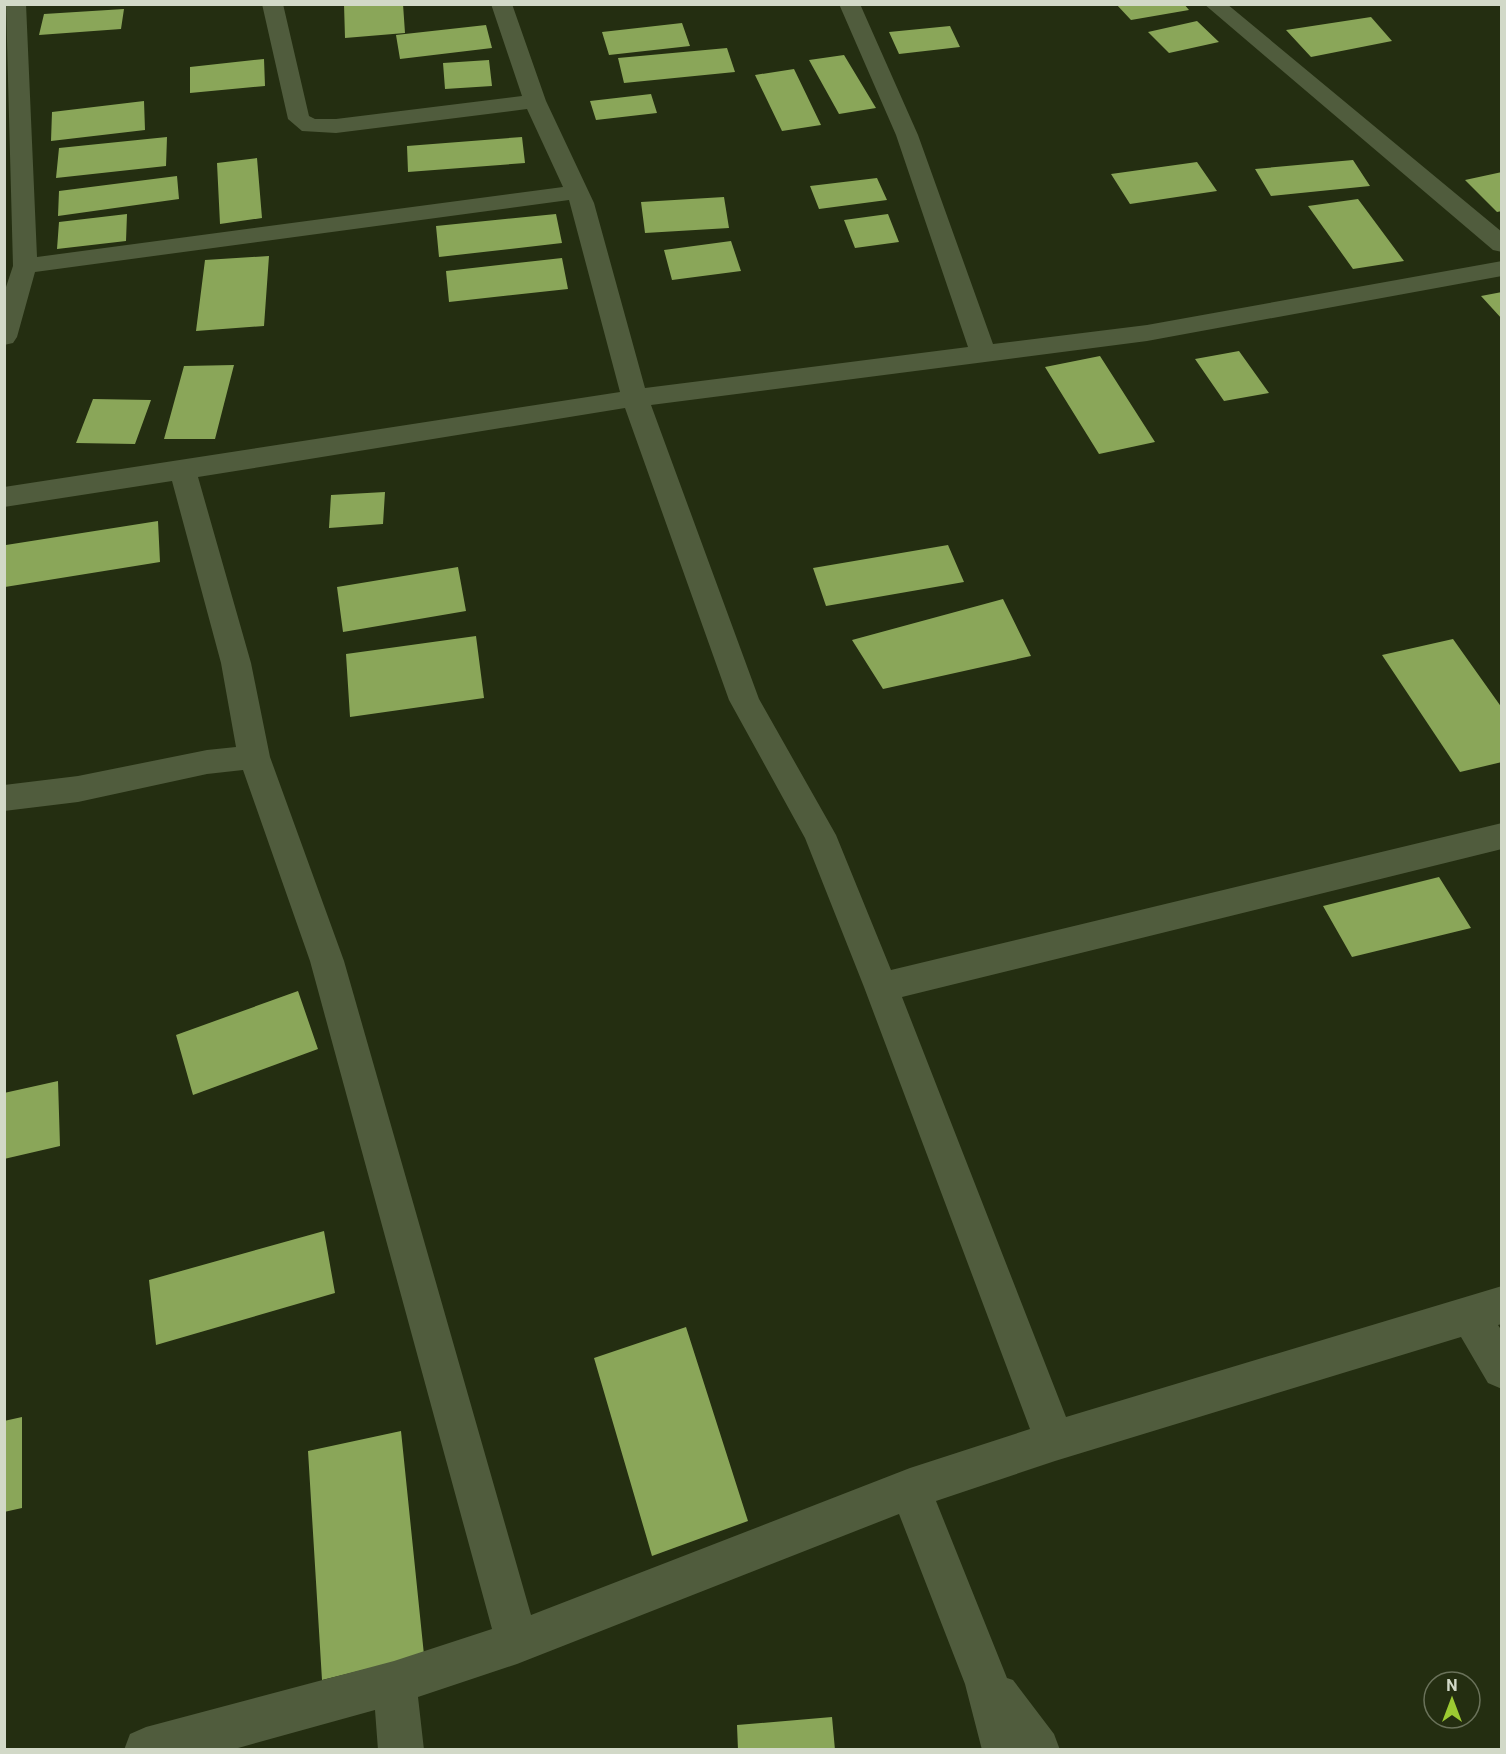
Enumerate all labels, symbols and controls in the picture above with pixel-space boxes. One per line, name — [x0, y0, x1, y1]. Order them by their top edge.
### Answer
north arrow — [1422, 1670, 1482, 1730]
text: N — [1446, 1676, 1458, 1695]

